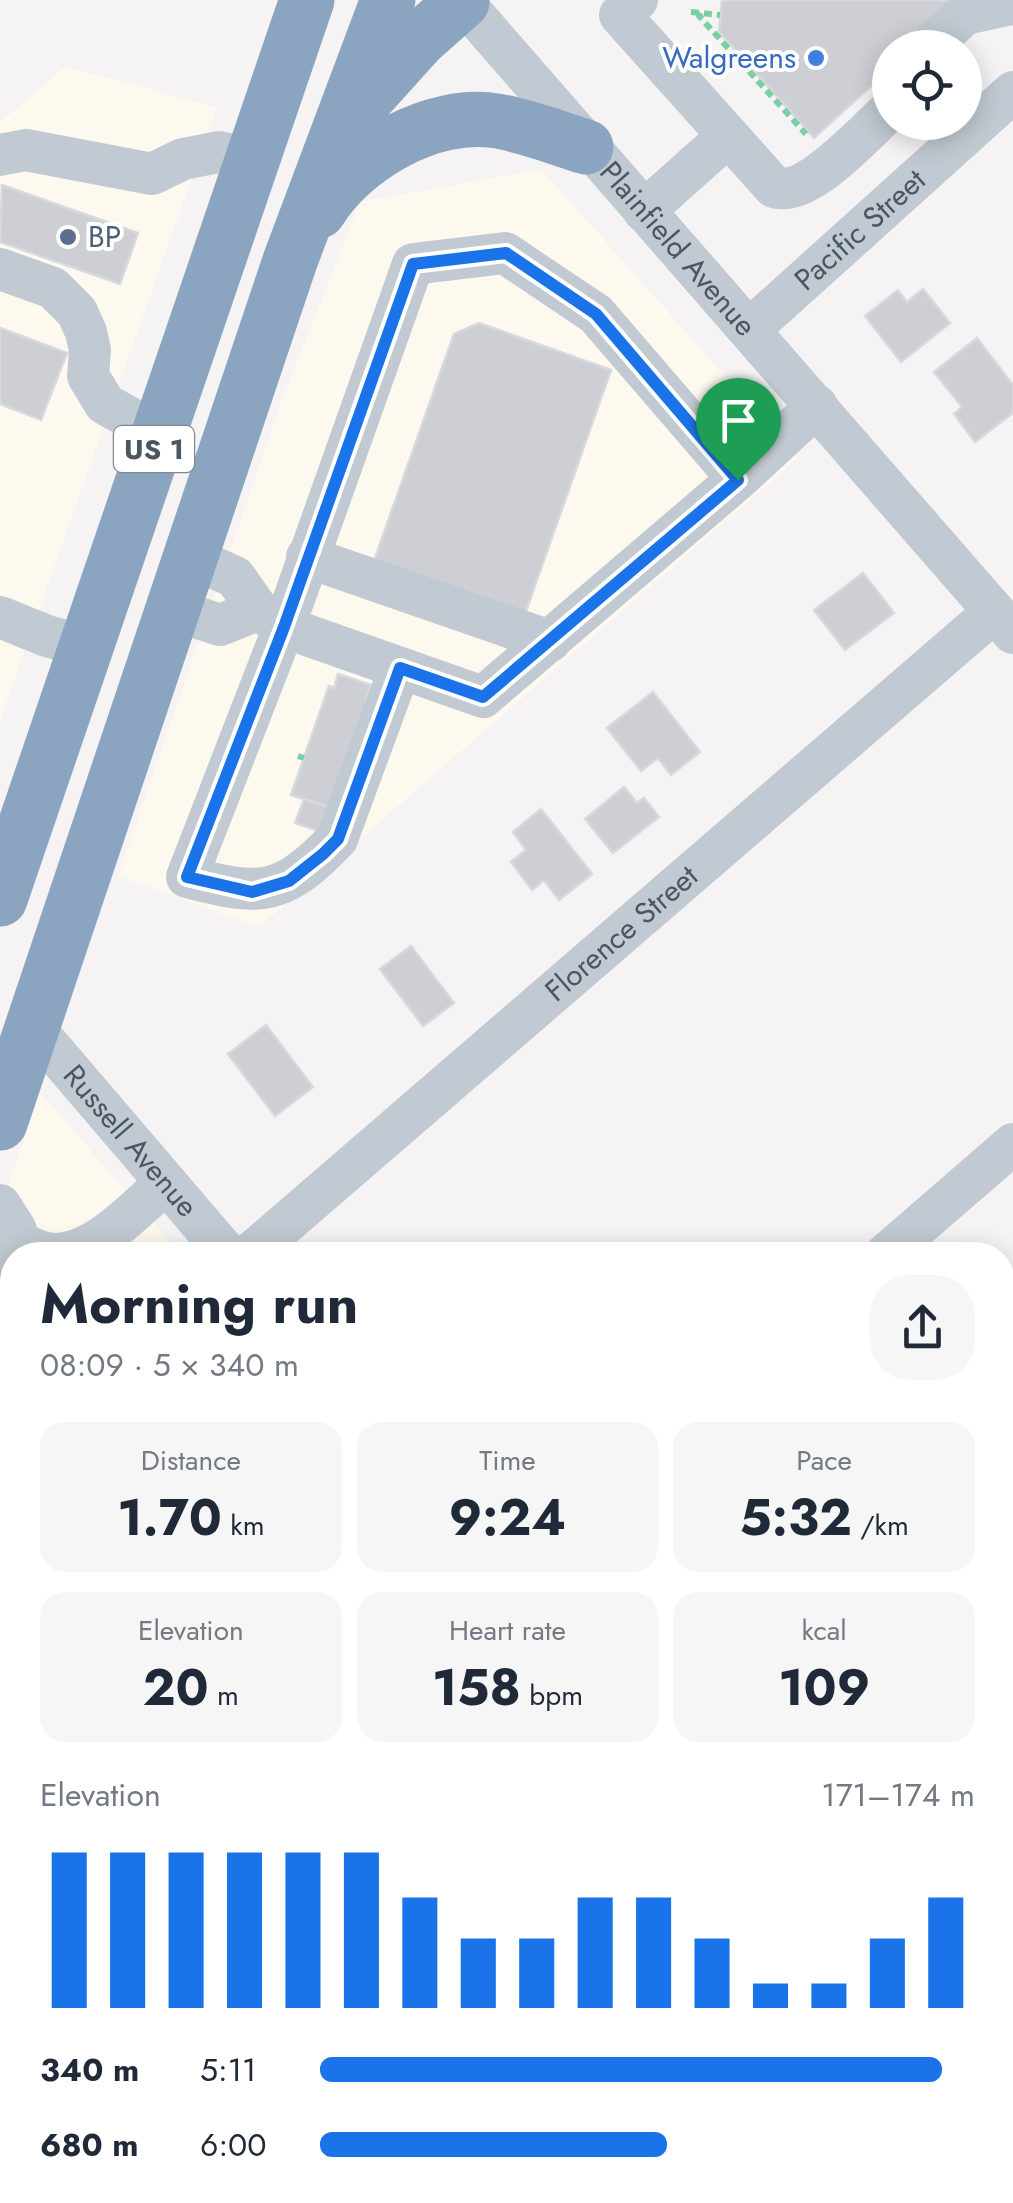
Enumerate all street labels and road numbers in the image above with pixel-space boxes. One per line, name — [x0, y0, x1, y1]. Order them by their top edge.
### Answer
street label: Plainfield Avenue — [590, 151, 767, 345]
street label: Pacific Street — [784, 158, 935, 300]
road number: US 1 — [114, 426, 194, 472]
street label: Florence Street — [535, 854, 708, 1011]
street label: Russell Avenue — [53, 1055, 208, 1226]

